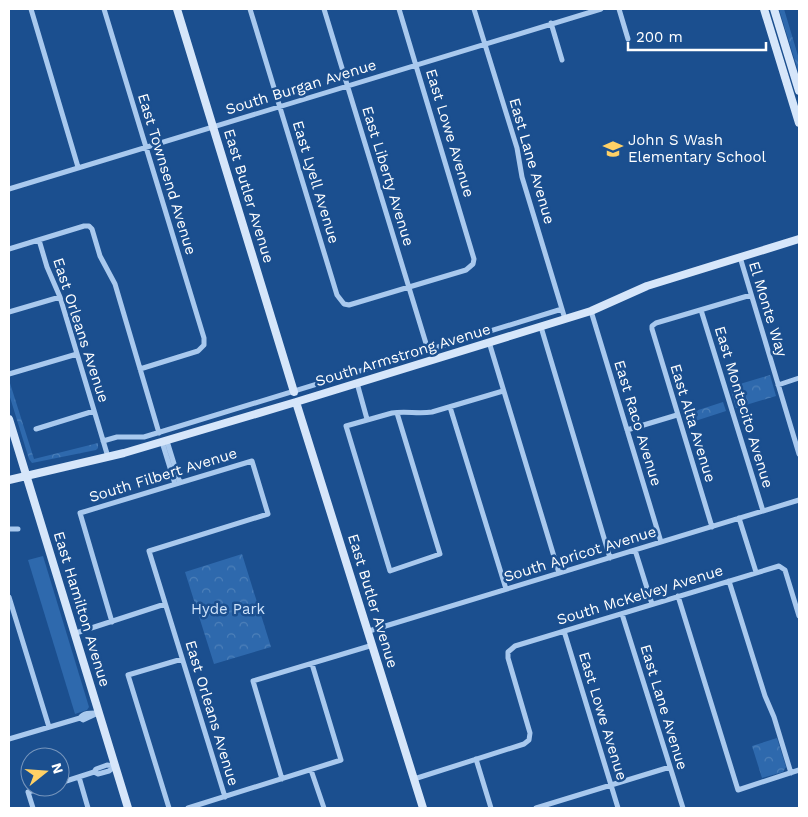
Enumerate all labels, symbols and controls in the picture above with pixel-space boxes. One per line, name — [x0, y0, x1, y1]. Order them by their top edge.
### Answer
scale bar — [628, 20, 766, 52]
text: 200 m — [636, 28, 683, 46]
street label: South Burgan Avenue — [223, 55, 379, 119]
street label: East Lowe Avenue — [422, 67, 478, 199]
street label: East Townsend Avenue — [134, 91, 200, 257]
street label: East Lane Avenue — [505, 96, 559, 226]
street label: East Liberty Avenue — [358, 104, 418, 248]
street label: East Lyell Avenue — [289, 118, 343, 246]
street label: East Butler Avenue — [220, 127, 278, 265]
place label: John S Wash Elementary School — [628, 131, 767, 166]
school or university icon: John S Wash Elementary School — [602, 138, 624, 160]
street label: East Orleans Avenue — [49, 255, 113, 405]
street label: El Monte Way — [745, 259, 791, 359]
street label: South Armstrong Avenue — [313, 320, 493, 390]
street label: East Montecito Avenue — [711, 324, 777, 490]
street label: East Raco Avenue — [610, 358, 666, 488]
street label: East Alta Avenue — [666, 362, 720, 484]
street label: South Filbert Avenue — [87, 444, 239, 506]
street label: South Apricot Avenue — [502, 522, 658, 586]
street label: East Hamilton Avenue — [50, 529, 114, 689]
street label: East Butler Avenue — [344, 532, 402, 670]
street label: South McKelvey Avenue — [555, 561, 725, 629]
park label: Hyde Park — [191, 600, 266, 618]
street label: East Orleans Avenue — [181, 638, 243, 788]
street label: East Lane Avenue — [636, 642, 692, 772]
street label: East Lowe Avenue — [575, 650, 631, 782]
north arrow — [20, 747, 70, 797]
text: N — [48, 761, 67, 775]

